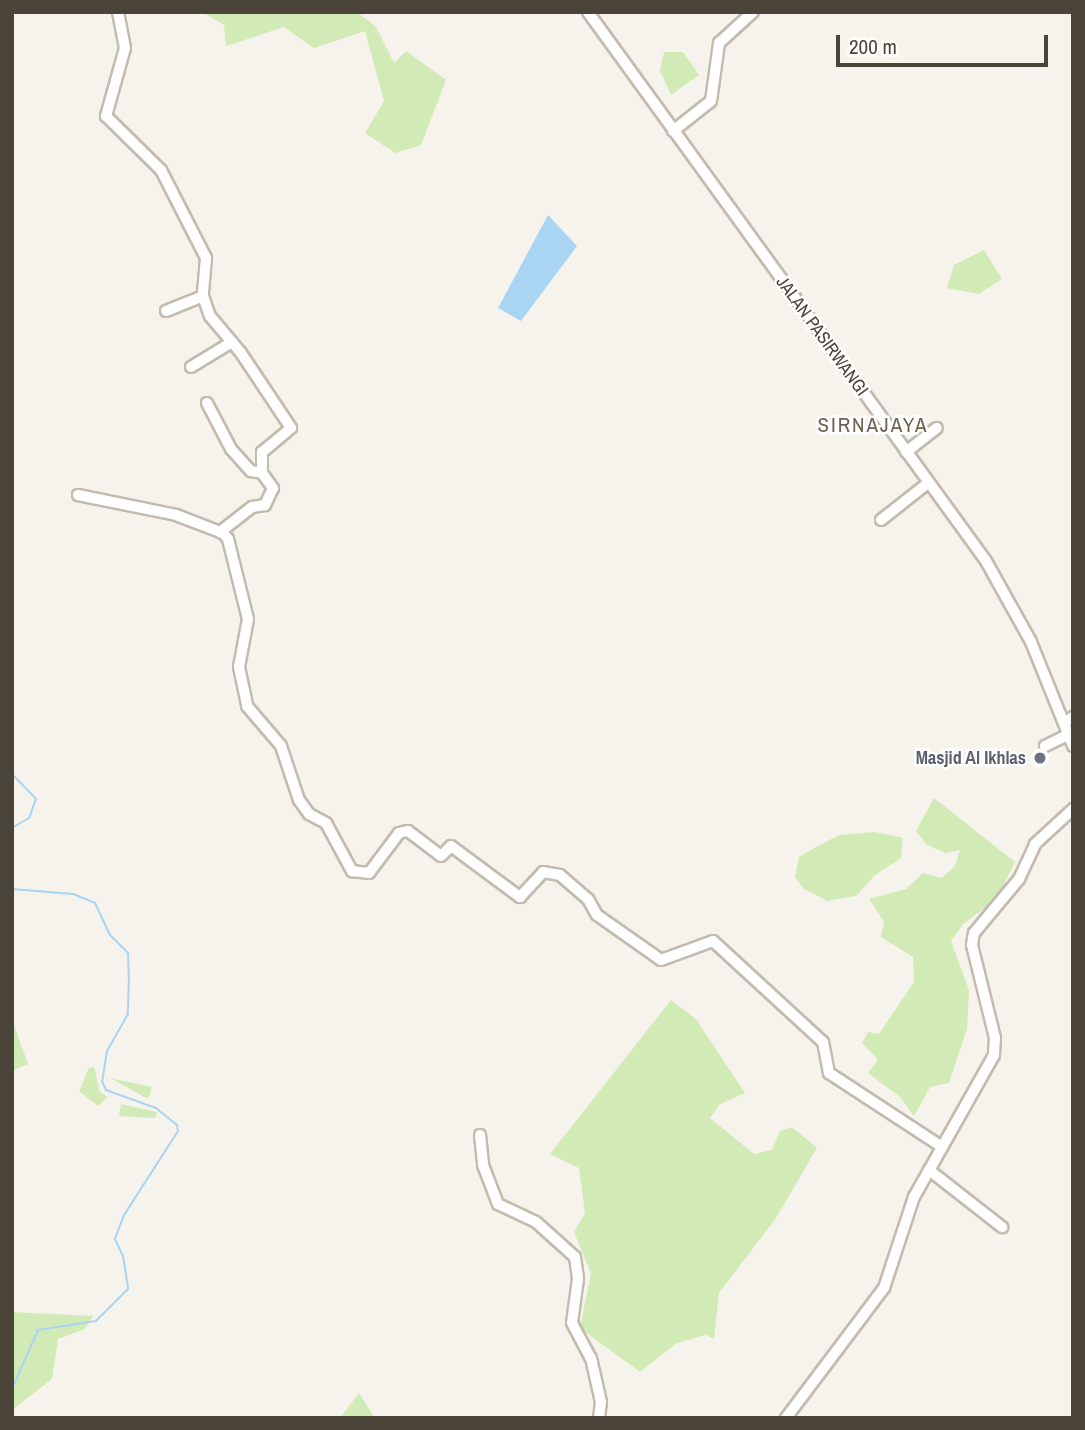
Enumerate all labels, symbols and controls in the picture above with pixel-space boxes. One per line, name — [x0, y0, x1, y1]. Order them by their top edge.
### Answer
scale bar — [840, 21, 1052, 65]
text: 200 m — [849, 32, 897, 61]
street label: JALAN PASIRWANGI — [771, 272, 873, 400]
district label: SIRNAJAYA — [819, 412, 927, 438]
place label: Masjid Al Ikhlas — [915, 747, 1026, 769]
marker: Masjid Al Ikhlas — [1032, 750, 1048, 766]

